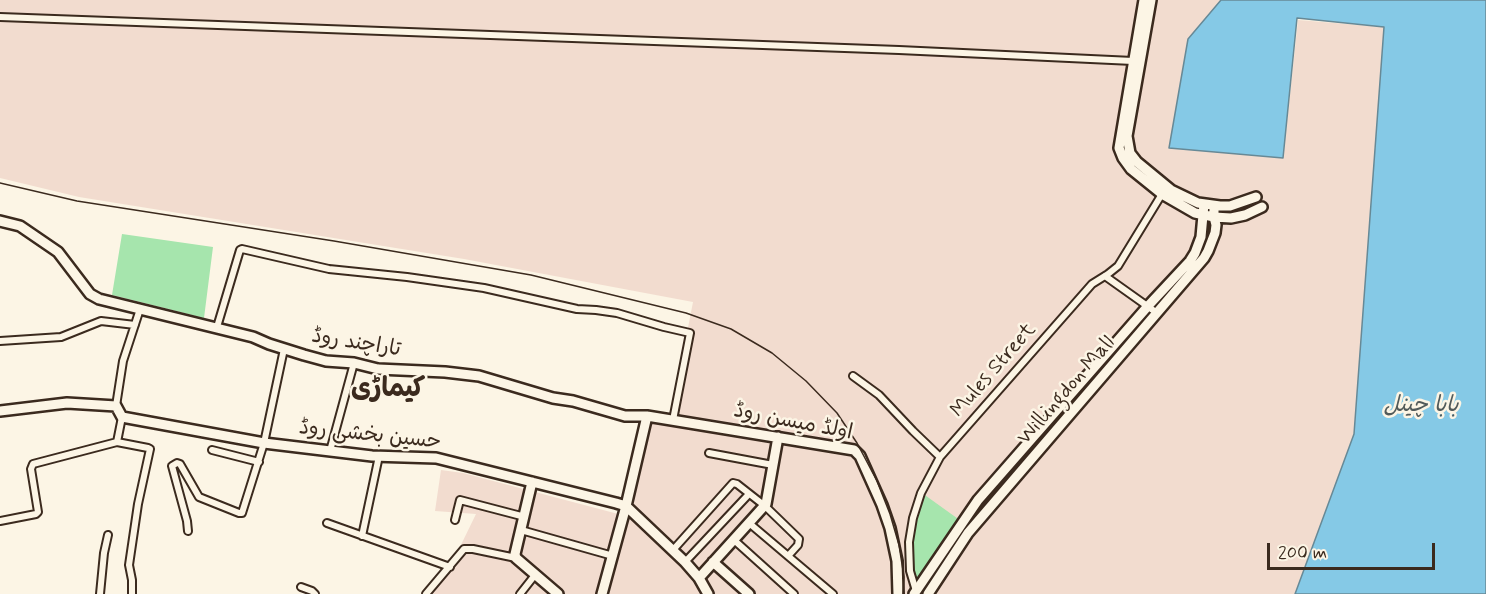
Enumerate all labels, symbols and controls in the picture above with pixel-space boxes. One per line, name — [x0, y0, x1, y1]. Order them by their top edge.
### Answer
street label: Mules Street — [946, 319, 1042, 423]
street label: تاراچند روڈ — [310, 325, 402, 363]
street label: Willingdon Mall — [1013, 331, 1121, 451]
district label: کیماڑی — [351, 374, 425, 406]
water label: بابا چینل — [1384, 393, 1458, 419]
street label: اولڈ میسن روڈ — [732, 399, 854, 447]
street label: حسین بخشی روڈ — [298, 416, 442, 456]
scale bar — [1270, 531, 1438, 569]
text: 200 m — [1278, 541, 1327, 565]

